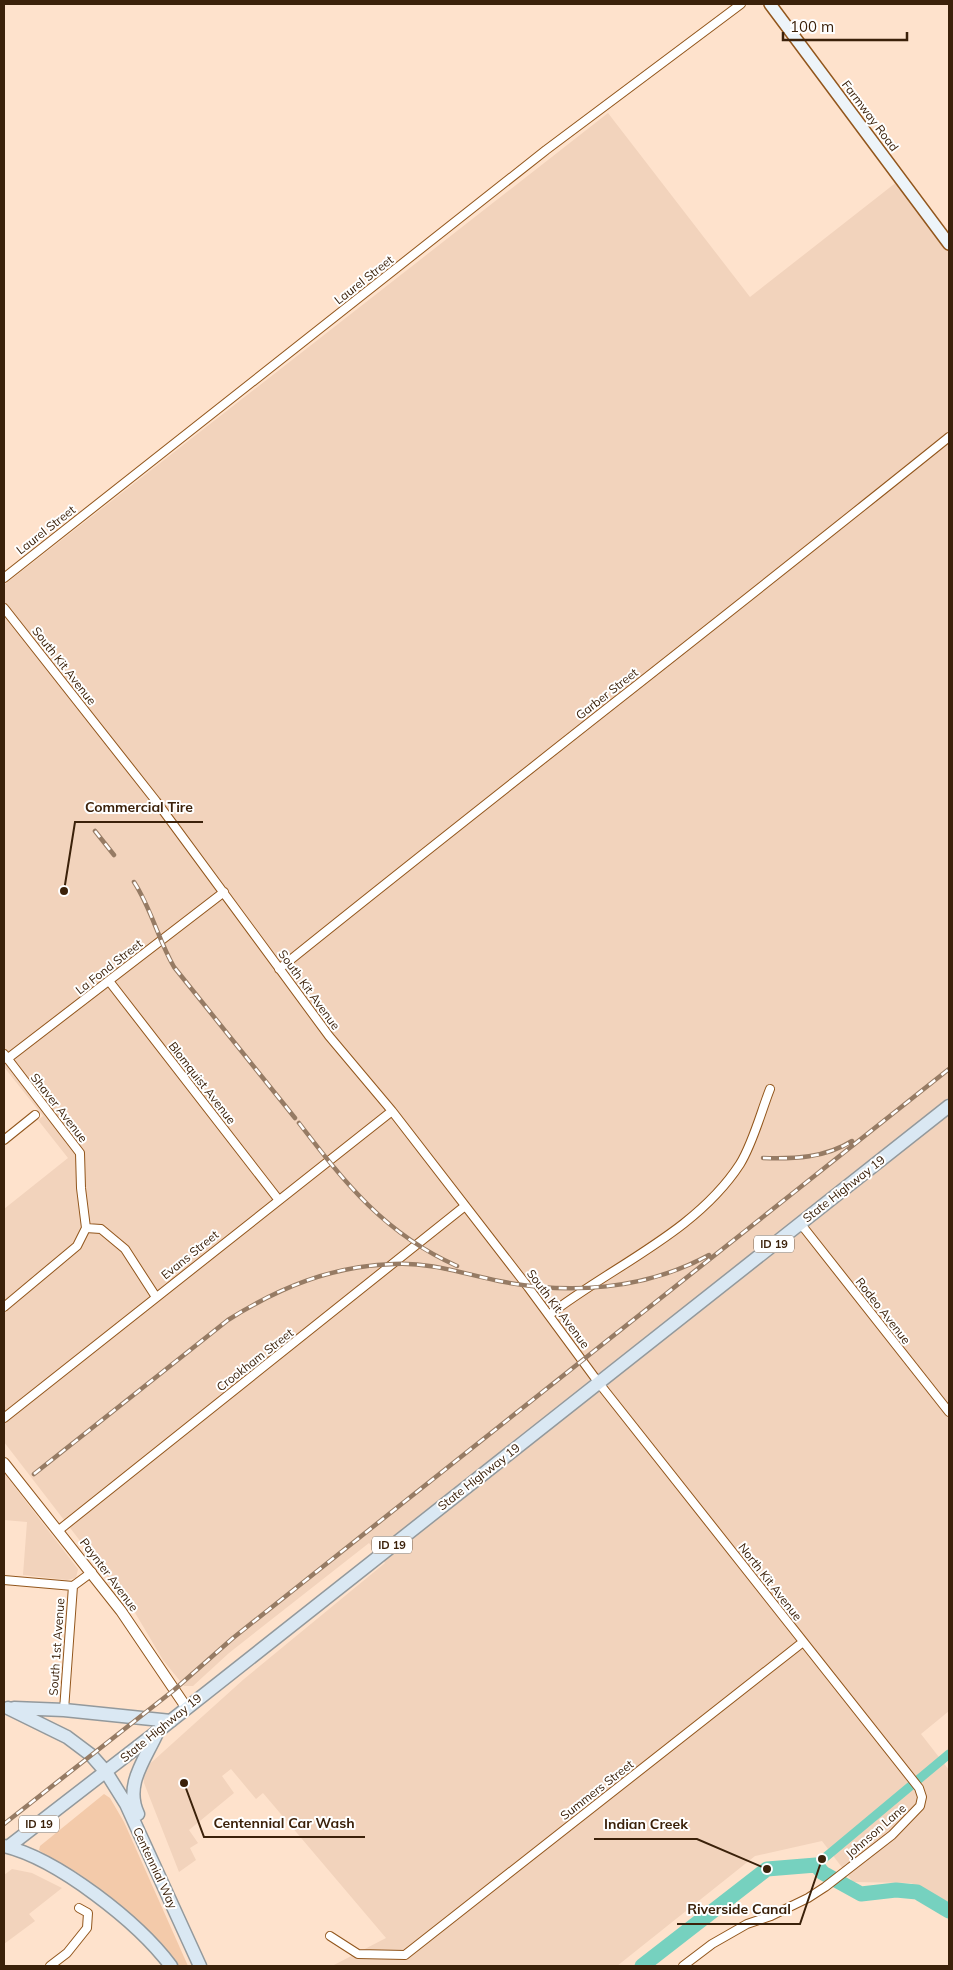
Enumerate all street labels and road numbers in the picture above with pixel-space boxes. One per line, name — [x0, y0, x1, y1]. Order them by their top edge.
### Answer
street label: Farmway Road — [839, 77, 902, 154]
street label: Laurel Street — [331, 252, 396, 307]
street label: Laurel Street — [13, 502, 78, 557]
street label: South Kit Avenue — [29, 624, 100, 708]
street label: Garber Street — [573, 665, 641, 723]
street label: La Fond Street — [72, 936, 145, 997]
street label: South Kit Avenue — [275, 947, 343, 1033]
street label: Blomquist Avenue — [166, 1039, 239, 1127]
street label: Shaver Avenue — [28, 1070, 91, 1145]
street label: State Highway 19 — [800, 1152, 888, 1225]
street label: Evans Street — [158, 1227, 221, 1282]
road number: ID 19 — [754, 1236, 794, 1252]
street label: South Kit Avenue — [524, 1266, 593, 1351]
street label: Rodeo Avenue — [853, 1274, 914, 1347]
street label: Crookham Street — [213, 1325, 296, 1394]
street label: State Highway 19 — [435, 1440, 523, 1513]
street label: Paynter Avenue — [77, 1535, 142, 1614]
road number: ID 19 — [372, 1536, 412, 1554]
street label: North Kit Avenue — [735, 1540, 805, 1624]
street label: South 1st Avenue — [46, 1598, 67, 1696]
street label: State Highway 19 — [117, 1690, 204, 1765]
street label: Summers Street — [557, 1756, 636, 1823]
street label: Johnson Lane — [842, 1800, 909, 1861]
road number: ID 19 — [19, 1816, 59, 1832]
street label: Centennial Way — [130, 1825, 181, 1912]

